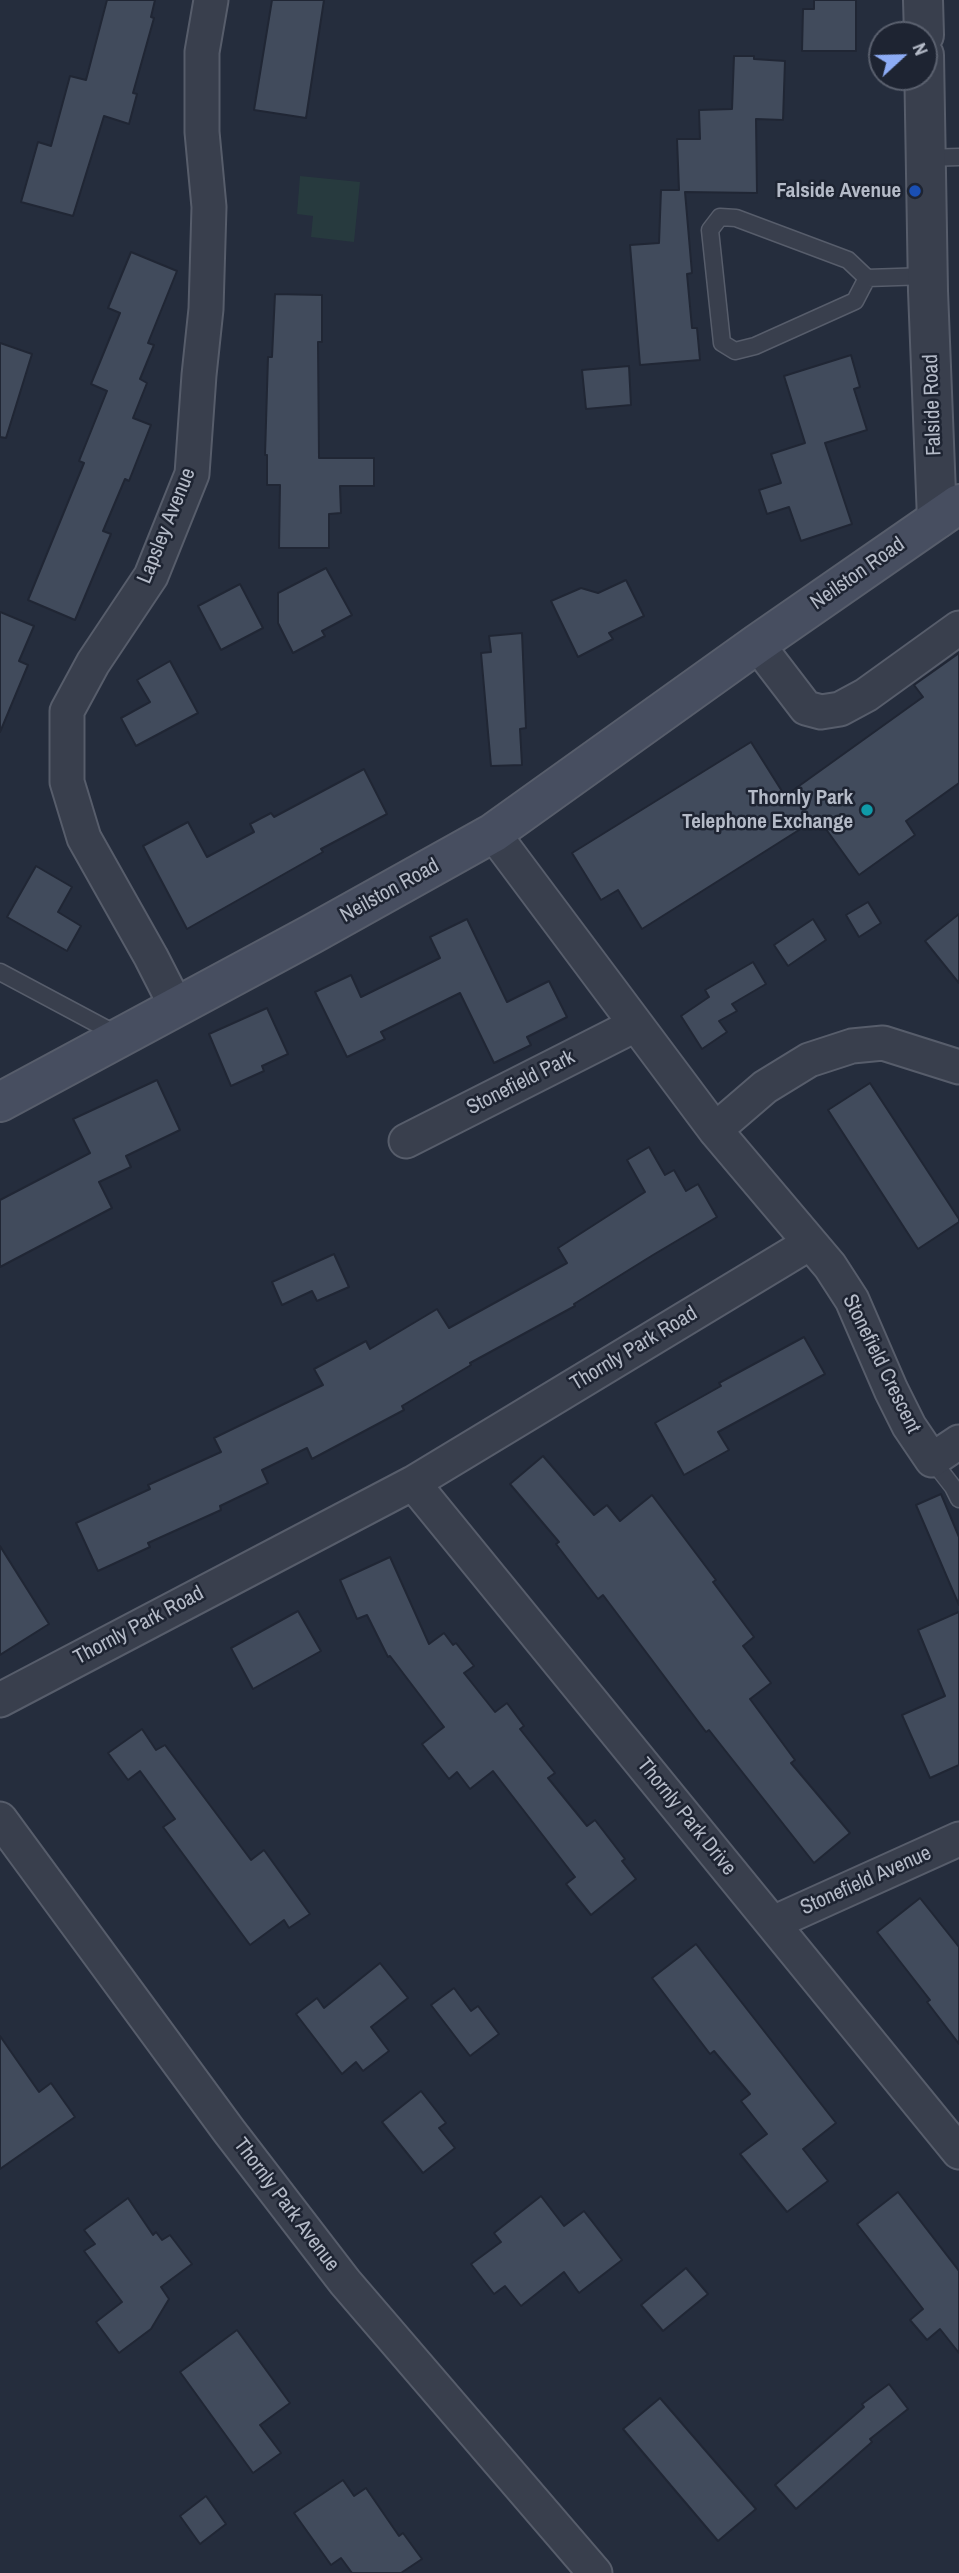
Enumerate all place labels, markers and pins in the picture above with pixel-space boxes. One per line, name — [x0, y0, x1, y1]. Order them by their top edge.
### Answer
place label: Falside Avenue — [776, 178, 901, 204]
marker: Falside Avenue — [907, 183, 923, 199]
place label: Thornly Park Telephone Exchange — [682, 785, 853, 835]
marker: Thornly Park Telephone Exchange — [859, 802, 875, 818]

